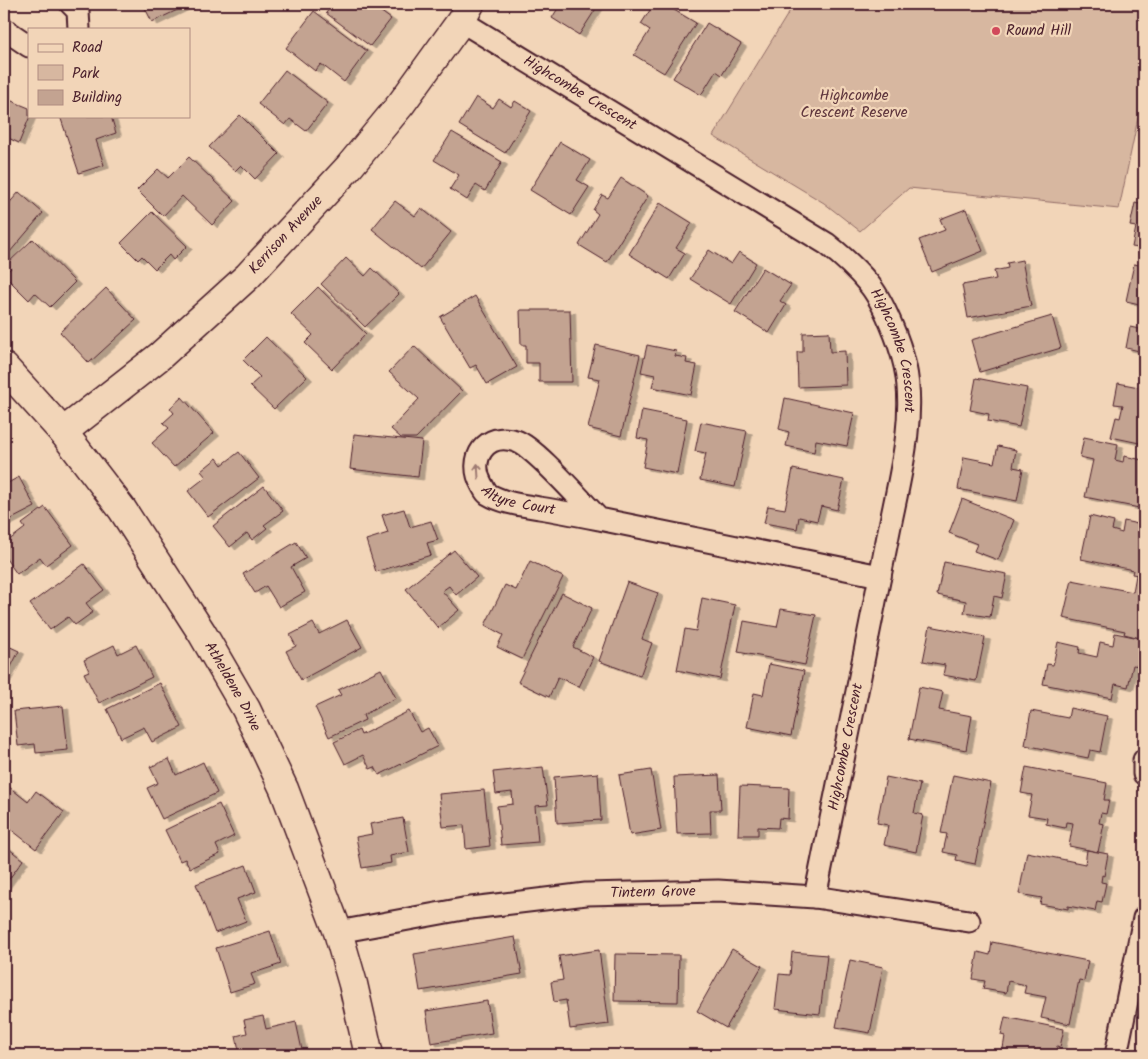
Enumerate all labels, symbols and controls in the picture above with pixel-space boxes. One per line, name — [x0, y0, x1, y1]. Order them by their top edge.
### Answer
place label: Round Hill — [1006, 19, 1072, 43]
marker: Round Hill — [990, 25, 1002, 37]
legend — [28, 28, 190, 118]
text: Road — [72, 36, 103, 60]
street label: Highcombe Crescent — [518, 49, 641, 137]
text: Park — [72, 62, 100, 86]
park label: Highcombe Crescent Reserve — [800, 84, 908, 125]
text: Building — [72, 86, 122, 110]
street label: Kerrison Avenue — [243, 190, 329, 280]
street label: Highcombe Crescent — [863, 284, 921, 413]
one-way arrow — [473, 463, 483, 479]
street label: Altyre Court — [473, 481, 557, 522]
street label: Atheldene Drive — [197, 637, 267, 736]
street label: Highcombe Crescent — [822, 681, 870, 813]
street label: Tintern Grove — [610, 880, 696, 905]

